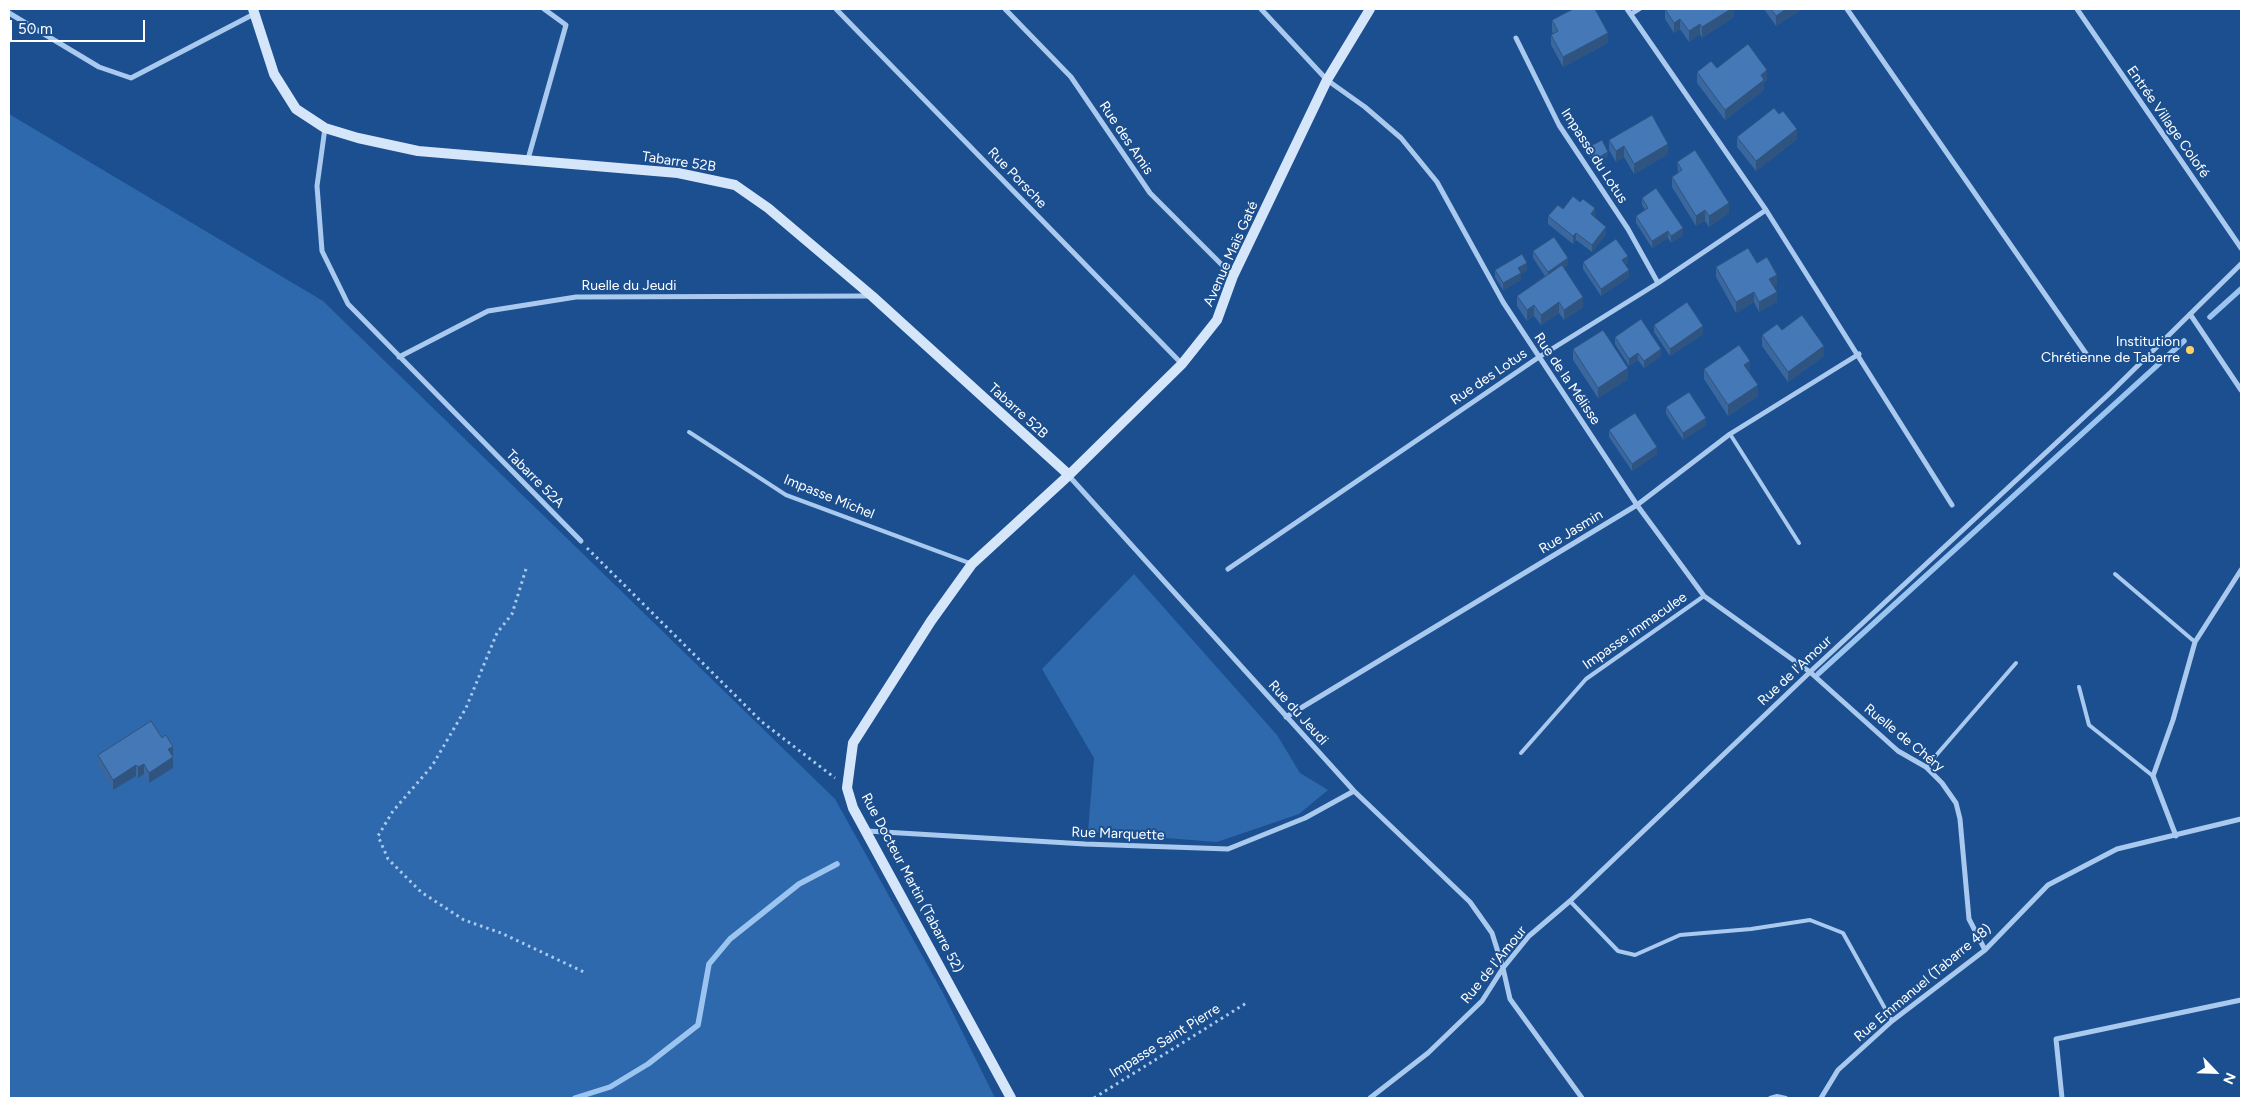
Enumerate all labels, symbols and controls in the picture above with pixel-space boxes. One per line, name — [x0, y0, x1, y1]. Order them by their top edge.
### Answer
scale bar — [12, 10, 148, 42]
text: 50 m — [18, 20, 53, 38]
street label: Entrée Village Colofé — [2123, 63, 2213, 181]
street label: Rue des Amis — [1095, 98, 1157, 178]
street label: Impasse du Lotus — [1557, 105, 1631, 207]
street label: Rue Porsche — [984, 144, 1050, 212]
street label: Tabarre 52B — [641, 149, 717, 175]
street label: Avenue Maïs Gaté — [1200, 199, 1262, 309]
street label: Ruelle du Jeudi — [581, 278, 677, 294]
street label: Rue de la Mélisse — [1530, 330, 1604, 428]
place label: Institution Chrétienne de Tabarre — [2041, 334, 2180, 367]
marker: Institution Chrétienne de Tabarre — [2184, 344, 2196, 356]
street label: Rue des Lotus — [1448, 345, 1530, 409]
street label: Tabarre 52B — [985, 380, 1051, 442]
street label: Tabarre 52A — [502, 446, 568, 512]
street label: Impasse Michel — [781, 471, 877, 523]
street label: Rue Jasmin — [1536, 506, 1606, 558]
street label: Impasse immaculee — [1580, 589, 1690, 673]
street label: Rue de l'Amour — [1755, 632, 1835, 710]
street label: Rue du Jeudi — [1265, 677, 1331, 749]
street label: Ruelle de Chéry — [1860, 700, 1948, 776]
street label: Rue Docteur Martin (Tabarre 52) — [857, 790, 967, 976]
street label: Rue Marquette — [1071, 824, 1165, 844]
street label: Rue Emmanuel (Tabarre 48) — [1851, 921, 1995, 1045]
street label: Rue de l'Amour — [1458, 923, 1530, 1007]
street label: Impasse Saint Pierre — [1107, 1000, 1223, 1082]
north arrow — [2190, 1047, 2240, 1097]
text: N — [2219, 1070, 2239, 1087]

